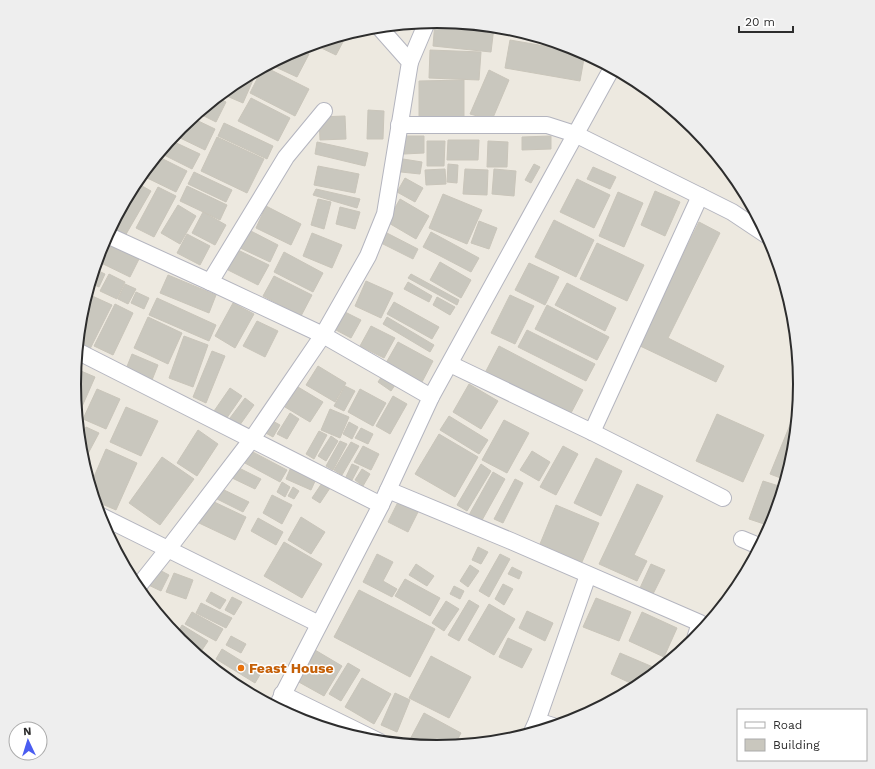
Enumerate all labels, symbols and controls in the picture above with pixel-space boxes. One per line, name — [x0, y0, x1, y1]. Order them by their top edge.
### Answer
scale bar — [739, 8, 793, 34]
text: 20 m — [745, 15, 775, 29]
place label: Feast House — [249, 660, 334, 676]
marker: Feast House — [236, 663, 246, 673]
legend — [737, 709, 867, 761]
text: Road — [773, 718, 802, 732]
north arrow — [8, 721, 48, 761]
text: N — [23, 725, 32, 738]
text: Building — [773, 738, 820, 752]

